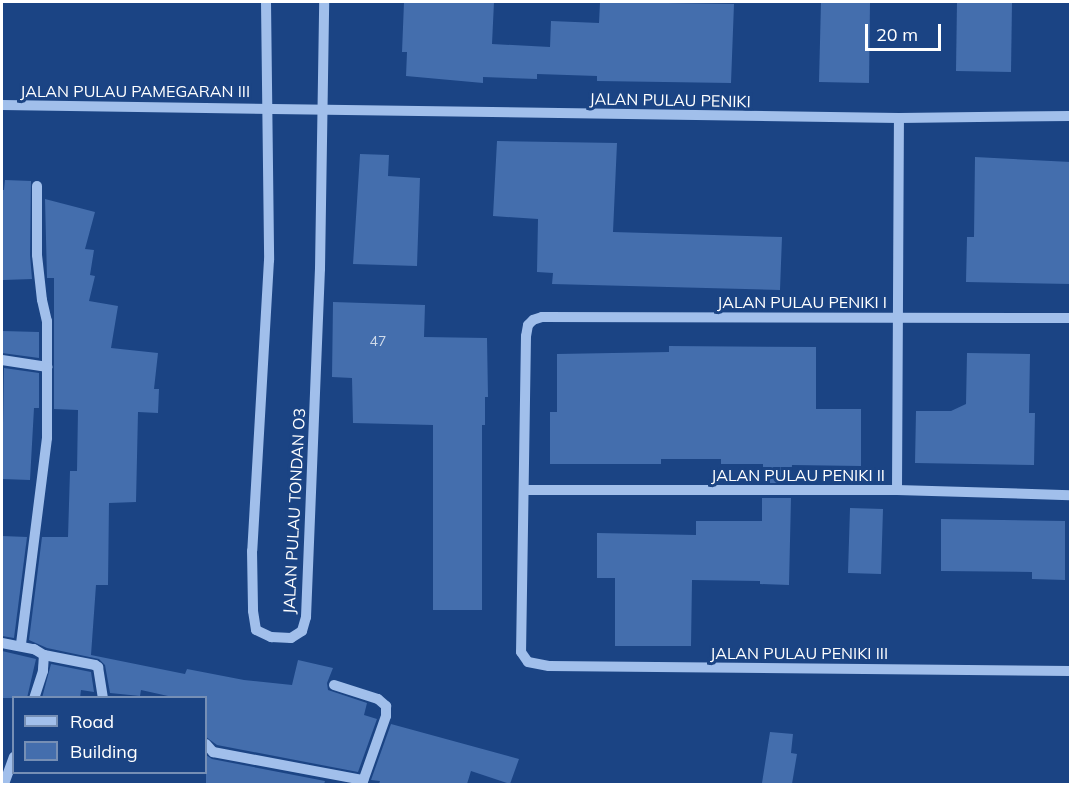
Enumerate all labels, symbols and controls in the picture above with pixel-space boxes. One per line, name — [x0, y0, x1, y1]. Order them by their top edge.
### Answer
scale bar — [868, 12, 944, 50]
text: 20 m — [876, 23, 918, 46]
street label: JALAN PULAU PAMEGARAN III — [20, 81, 250, 101]
street label: JALAN PULAU PENIKI — [589, 89, 751, 111]
street label: JALAN PULAU PENIKI I — [717, 292, 887, 312]
house number: 47 — [370, 333, 386, 349]
street label: JALAN PULAU TONDAN O3 — [279, 408, 309, 614]
street label: JALAN PULAU PENIKI II — [711, 465, 885, 485]
street label: JALAN PULAU PENIKI III — [710, 643, 888, 663]
legend — [12, 696, 207, 774]
text: Road — [70, 710, 114, 733]
text: Building — [70, 740, 138, 763]

